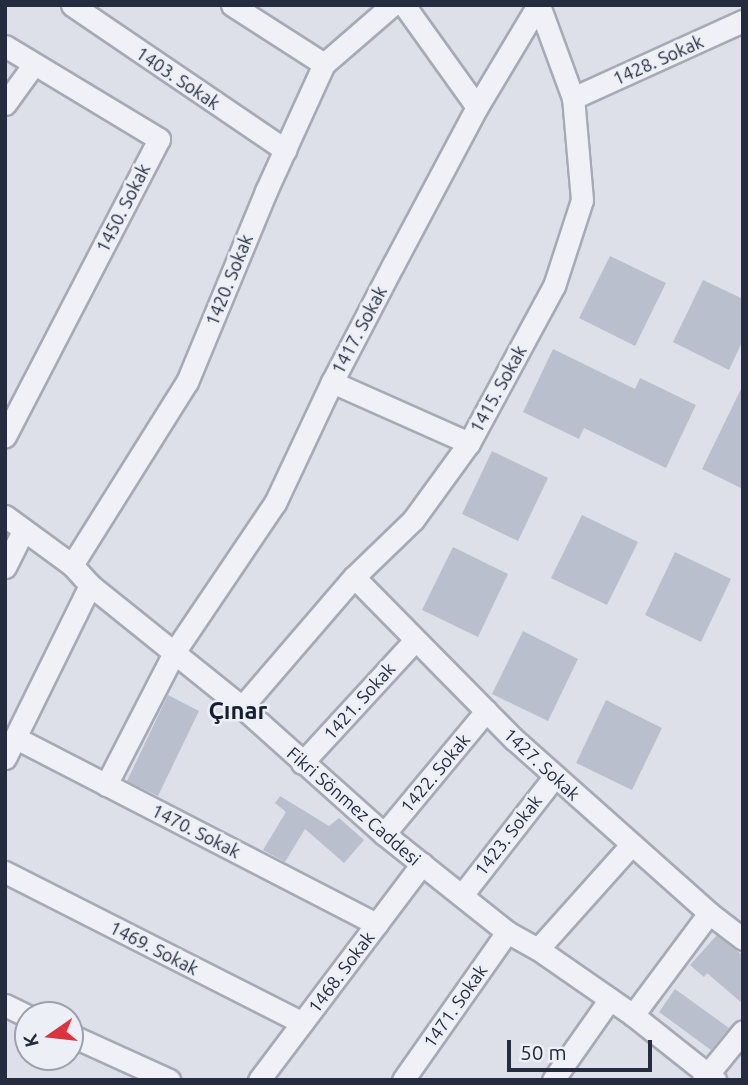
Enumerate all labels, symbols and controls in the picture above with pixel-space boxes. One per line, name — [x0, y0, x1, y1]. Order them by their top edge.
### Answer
street label: 1428. Sokak — [610, 31, 706, 89]
street label: 1403. Sokak — [132, 42, 224, 114]
street label: 1450. Sokak — [91, 160, 155, 256]
street label: 1420. Sokak — [201, 231, 257, 329]
street label: 1417. Sokak — [327, 282, 391, 378]
street label: 1415. Sokak — [465, 342, 531, 436]
street label: 1421. Sokak — [319, 658, 399, 744]
district label: Çınar — [209, 697, 267, 725]
street label: 1427. Sokak — [499, 723, 585, 805]
street label: 1422. Sokak — [396, 729, 474, 817]
street label: Fikri Sönmez Caddesi — [283, 742, 425, 870]
street label: 1423. Sokak — [470, 790, 546, 880]
street label: 1470. Sokak — [148, 799, 244, 863]
street label: 1469. Sokak — [106, 916, 202, 980]
street label: 1468. Sokak — [303, 927, 379, 1017]
street label: 1471. Sokak — [418, 960, 492, 1052]
north arrow — [14, 1001, 84, 1071]
scale bar — [510, 1026, 655, 1070]
text: K — [18, 1032, 43, 1049]
text: 50 m — [520, 1040, 567, 1064]

